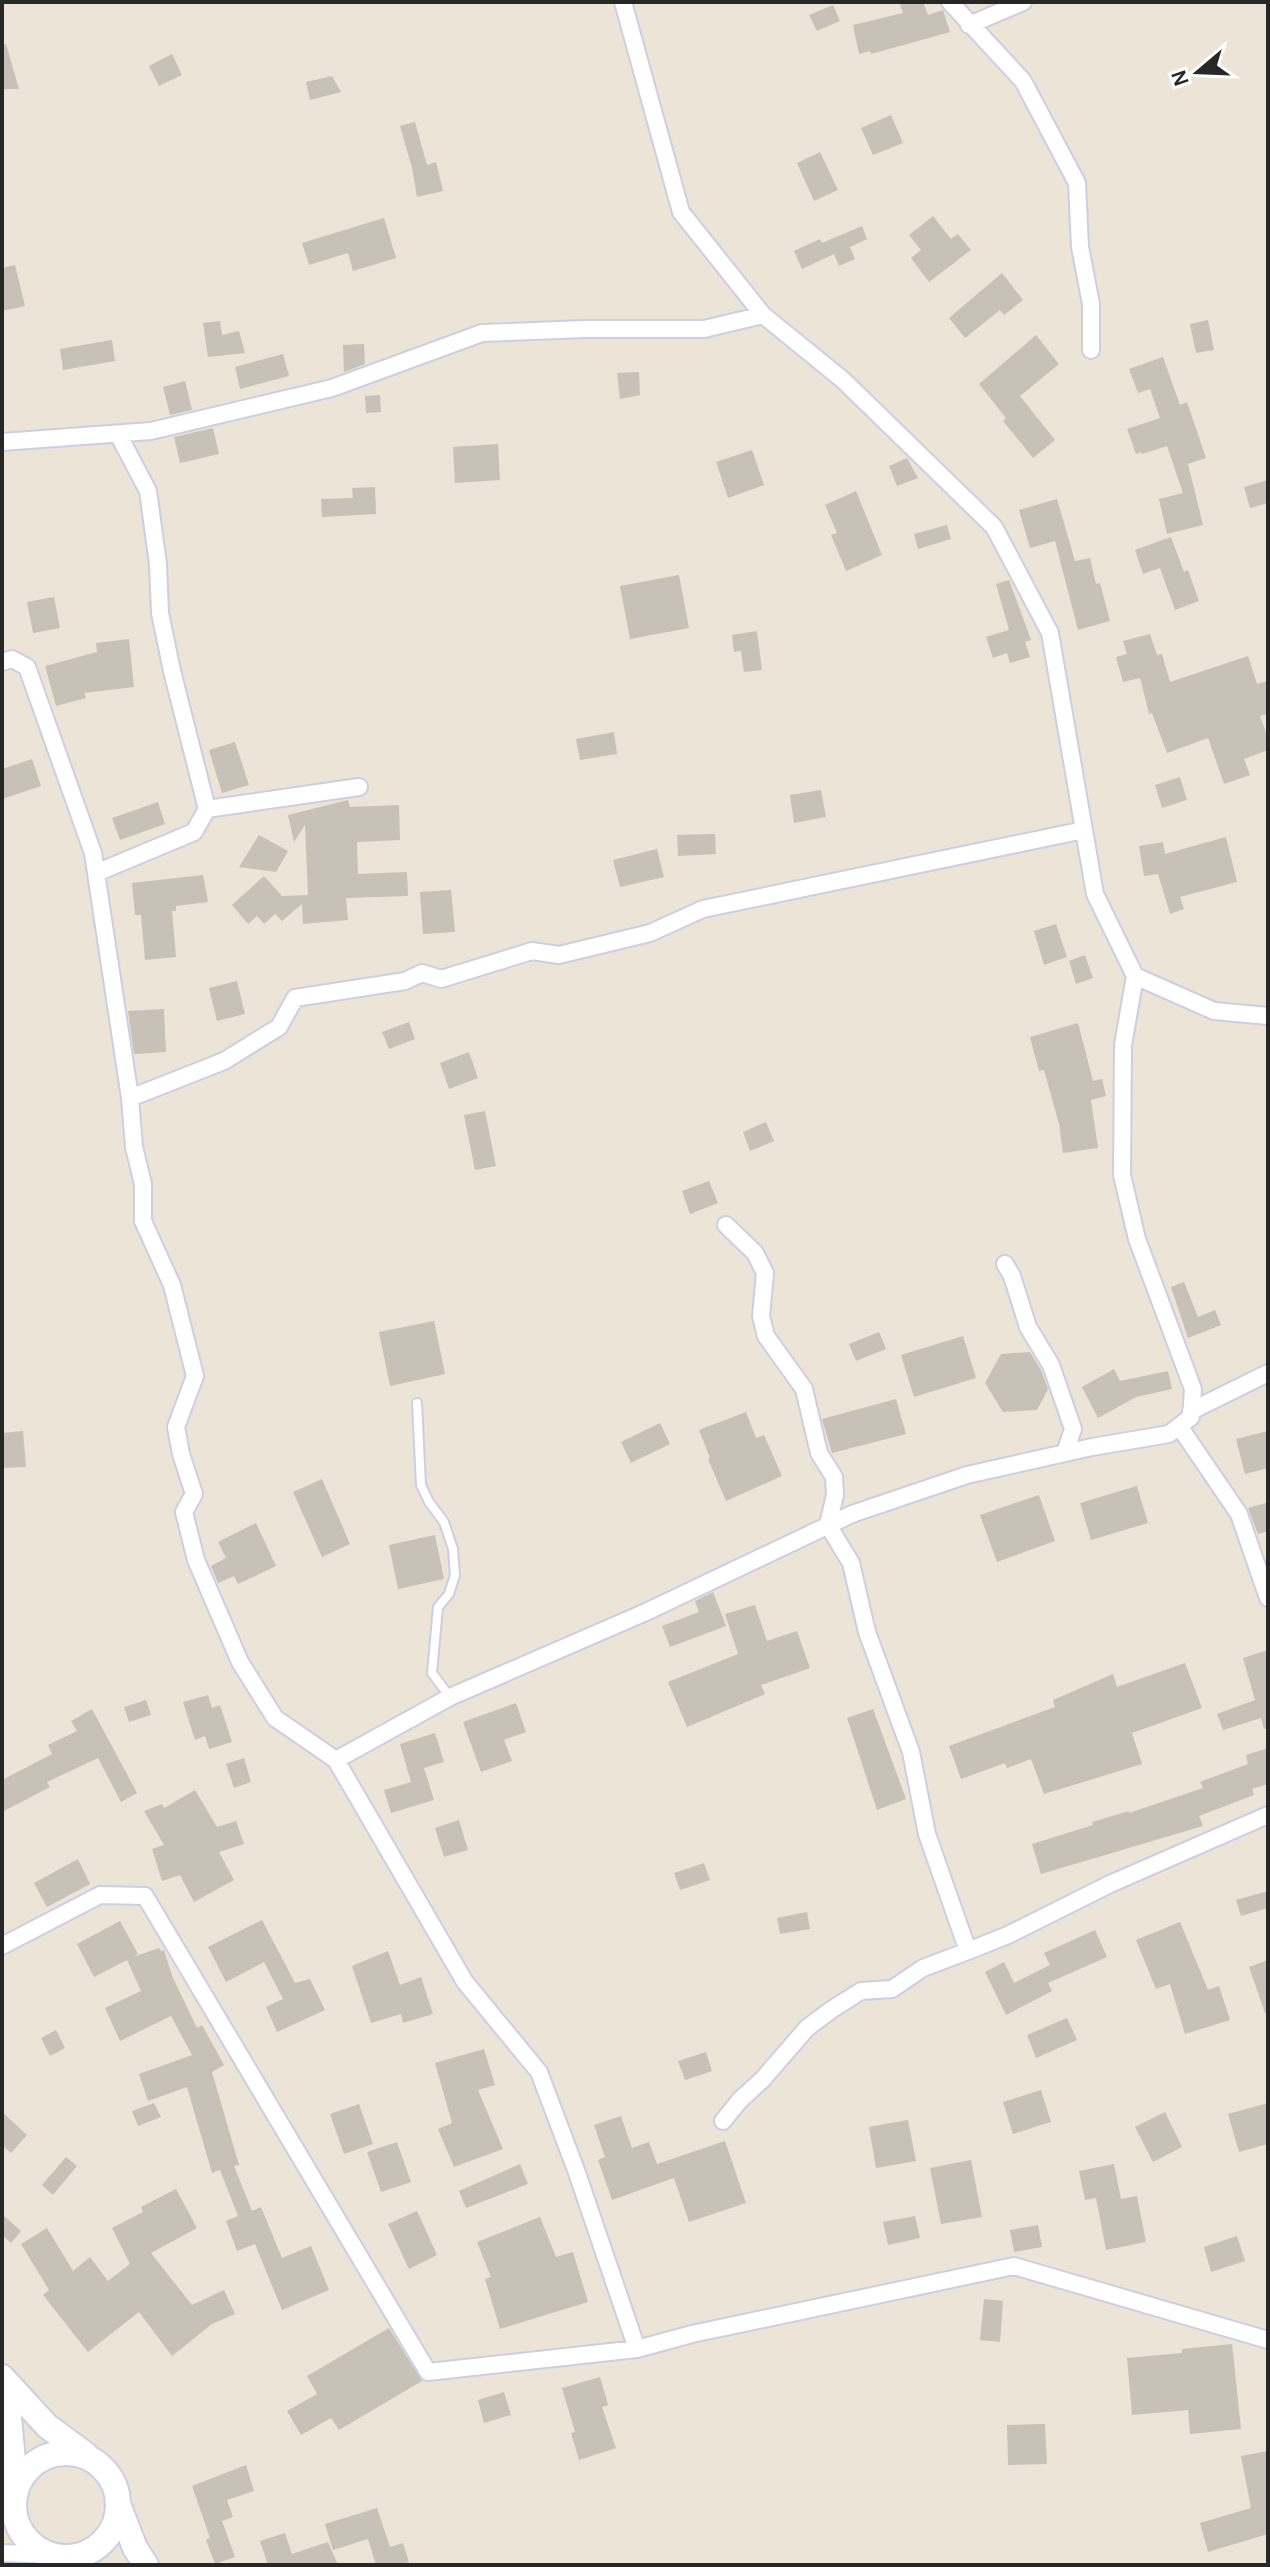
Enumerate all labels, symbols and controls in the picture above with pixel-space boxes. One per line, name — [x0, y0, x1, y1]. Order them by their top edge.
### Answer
north arrow — [1158, 32, 1238, 112]
text: N — [1165, 66, 1195, 90]

